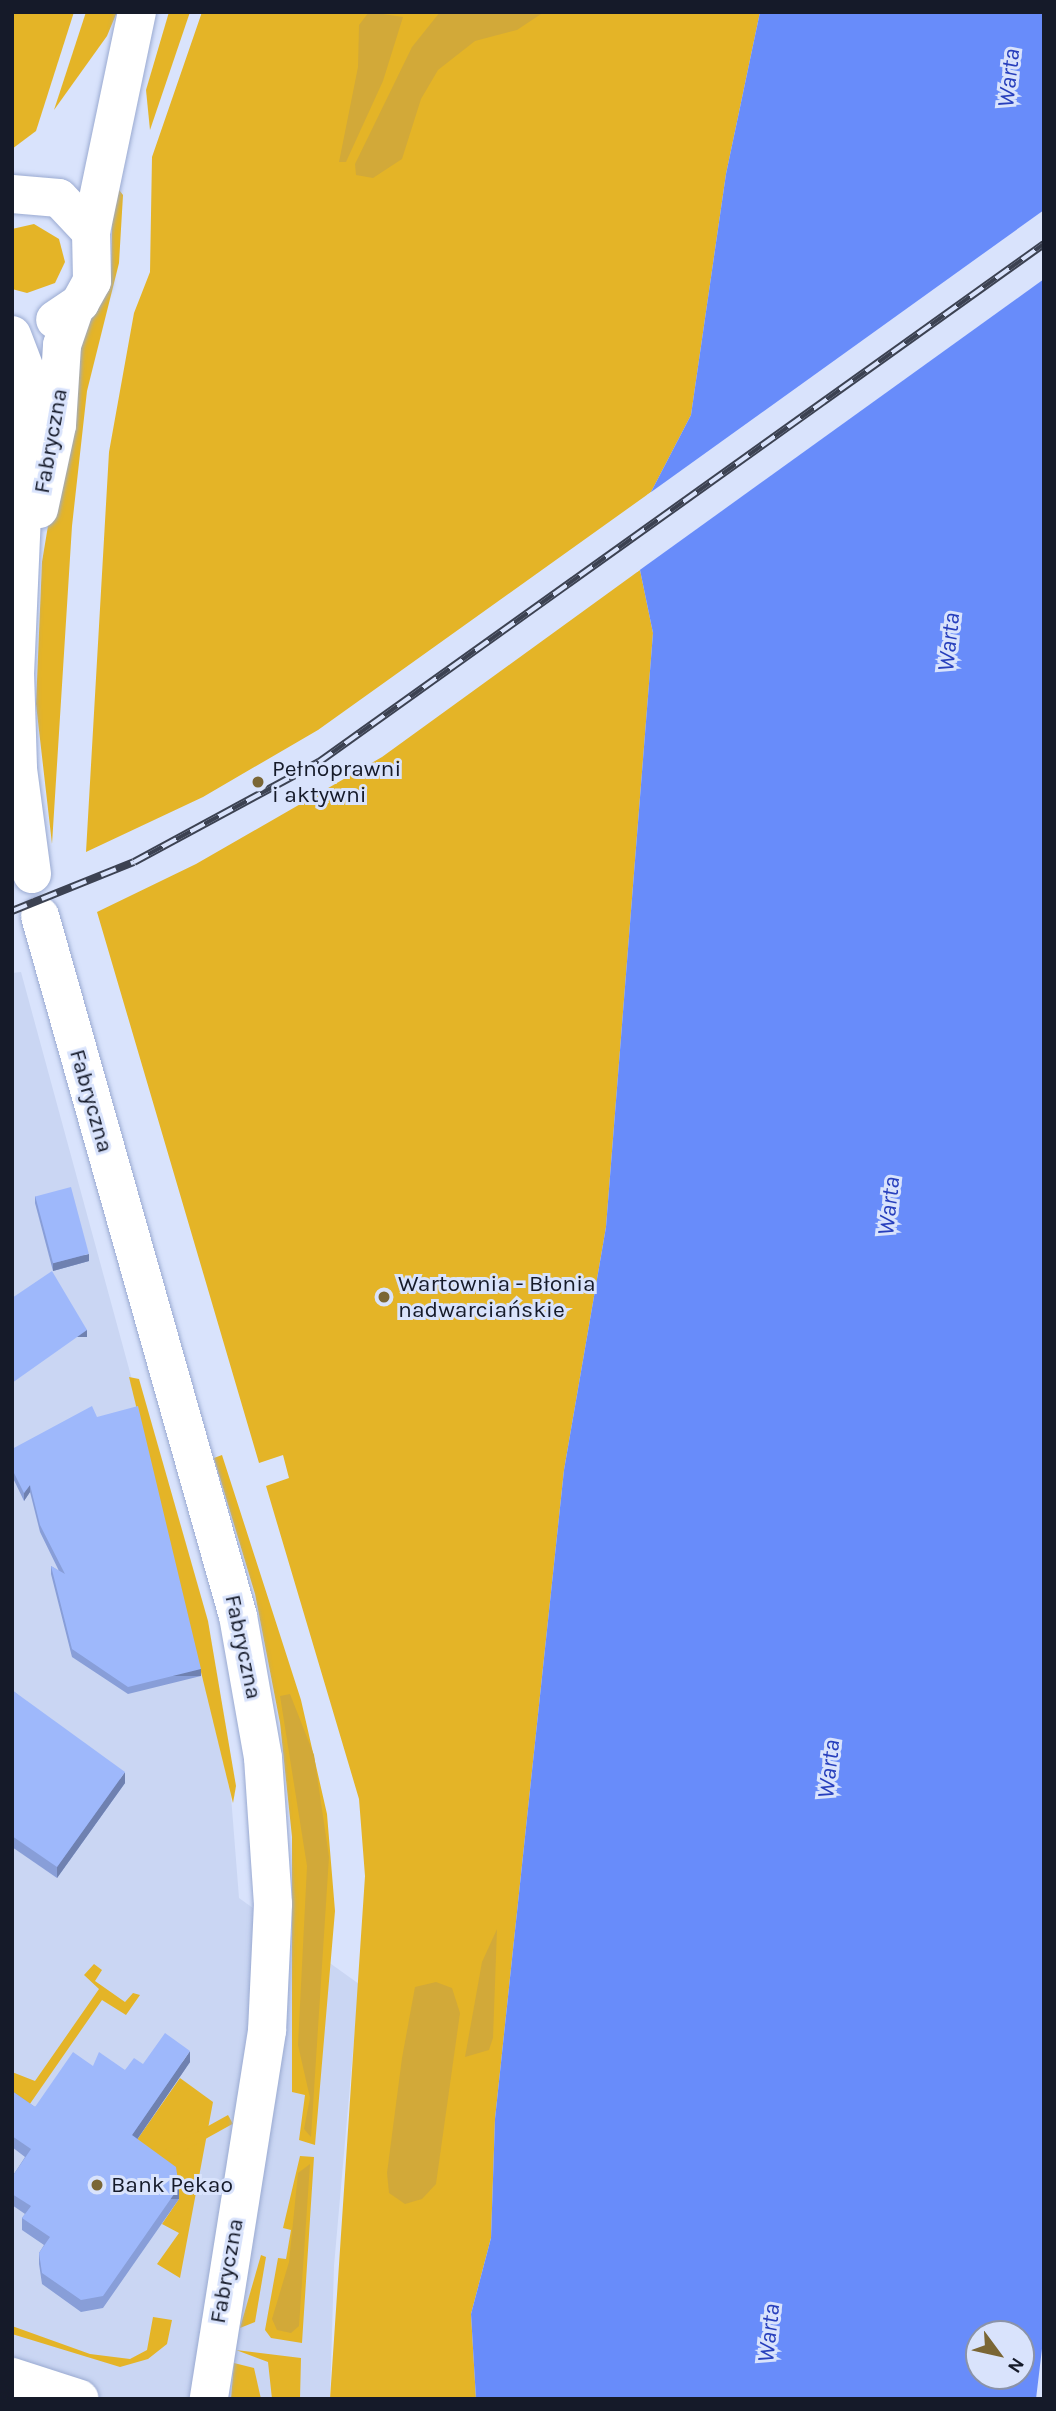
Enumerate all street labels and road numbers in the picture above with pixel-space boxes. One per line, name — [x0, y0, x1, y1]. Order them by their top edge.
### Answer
street label: Fabryczna — [28, 386, 74, 496]
street label: Fabryczna — [63, 1046, 119, 1156]
street label: Fabryczna — [218, 1592, 268, 1702]
street label: Fabryczna — [204, 2216, 250, 2326]

